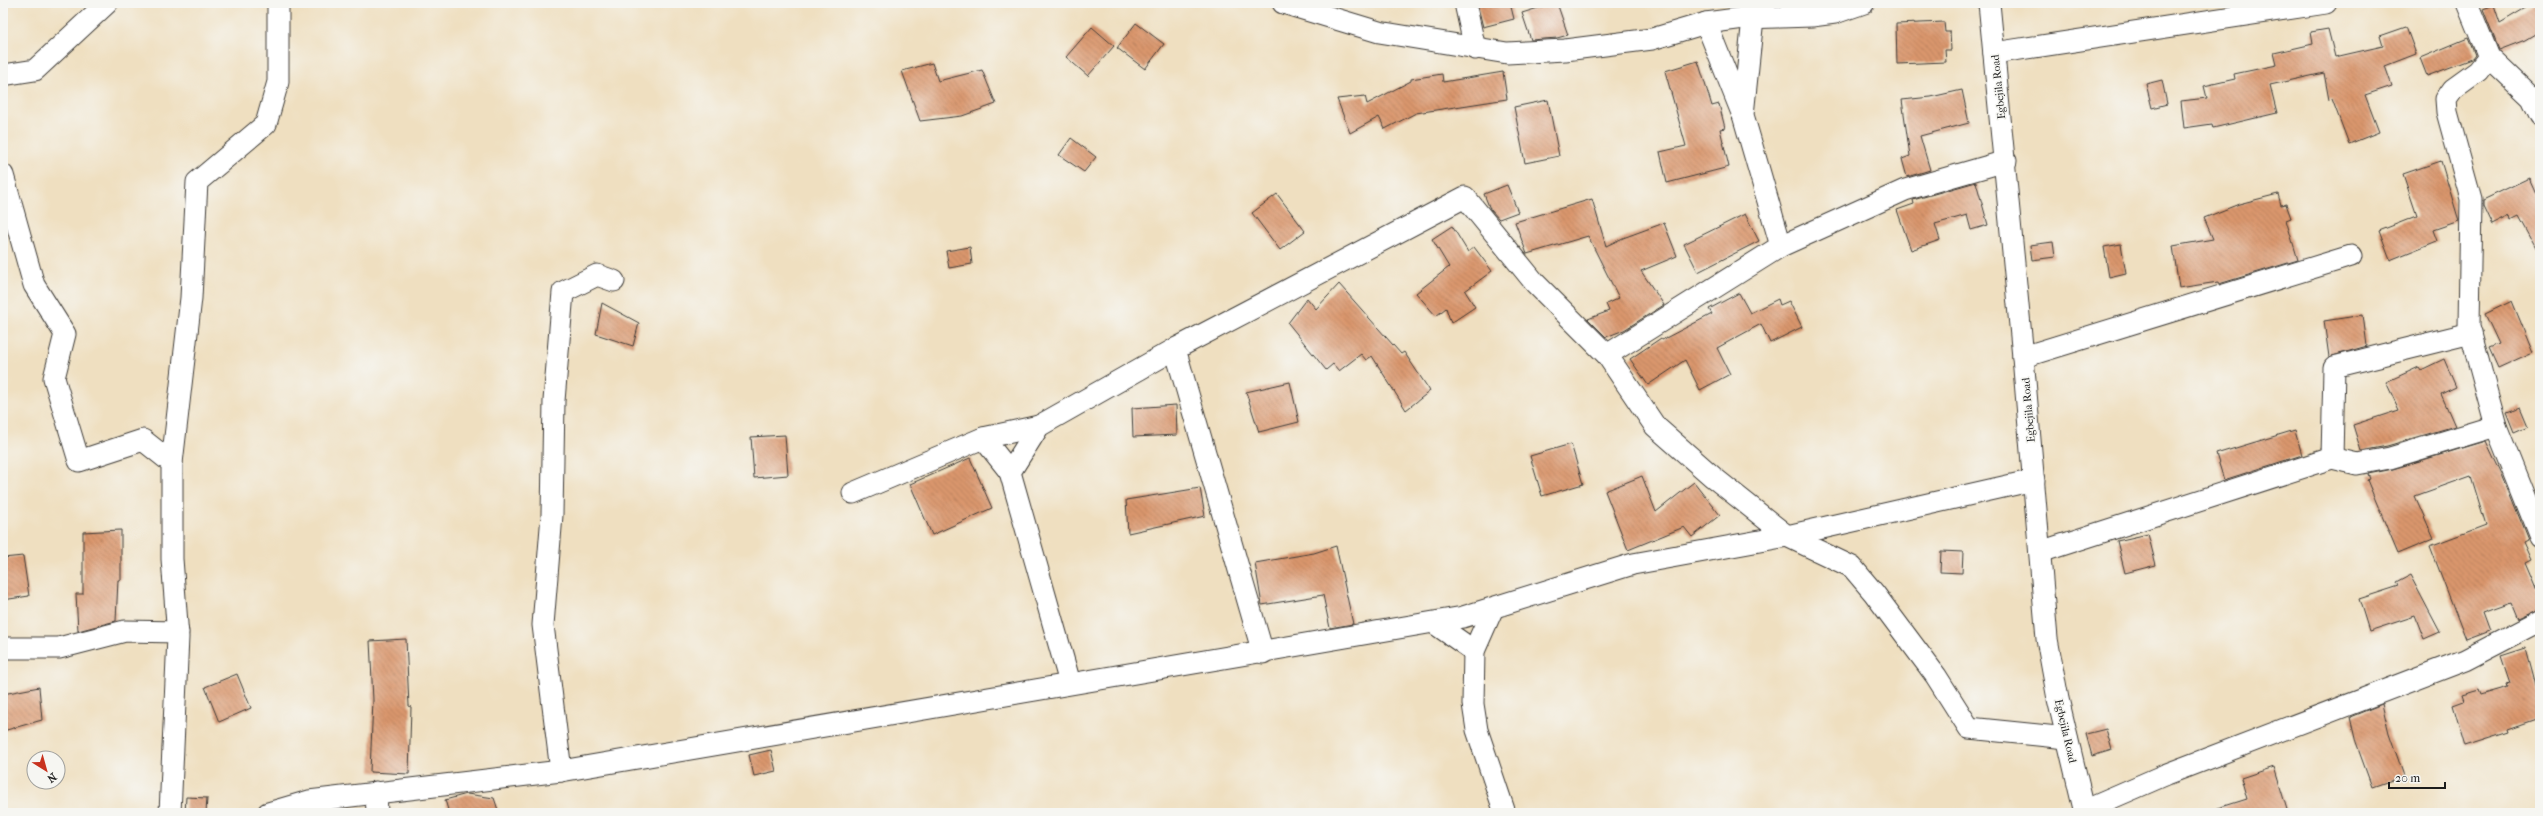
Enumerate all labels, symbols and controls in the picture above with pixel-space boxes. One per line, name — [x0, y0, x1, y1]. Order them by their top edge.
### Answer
street label: Egbejila Road — [1989, 53, 2008, 120]
street label: Egbejila Road — [2019, 376, 2038, 443]
street label: Egbejila Road — [2052, 698, 2079, 765]
north arrow — [26, 750, 66, 790]
scale bar — [2389, 764, 2445, 790]
text: N — [44, 770, 59, 786]
text: 20 m — [2395, 771, 2420, 785]

